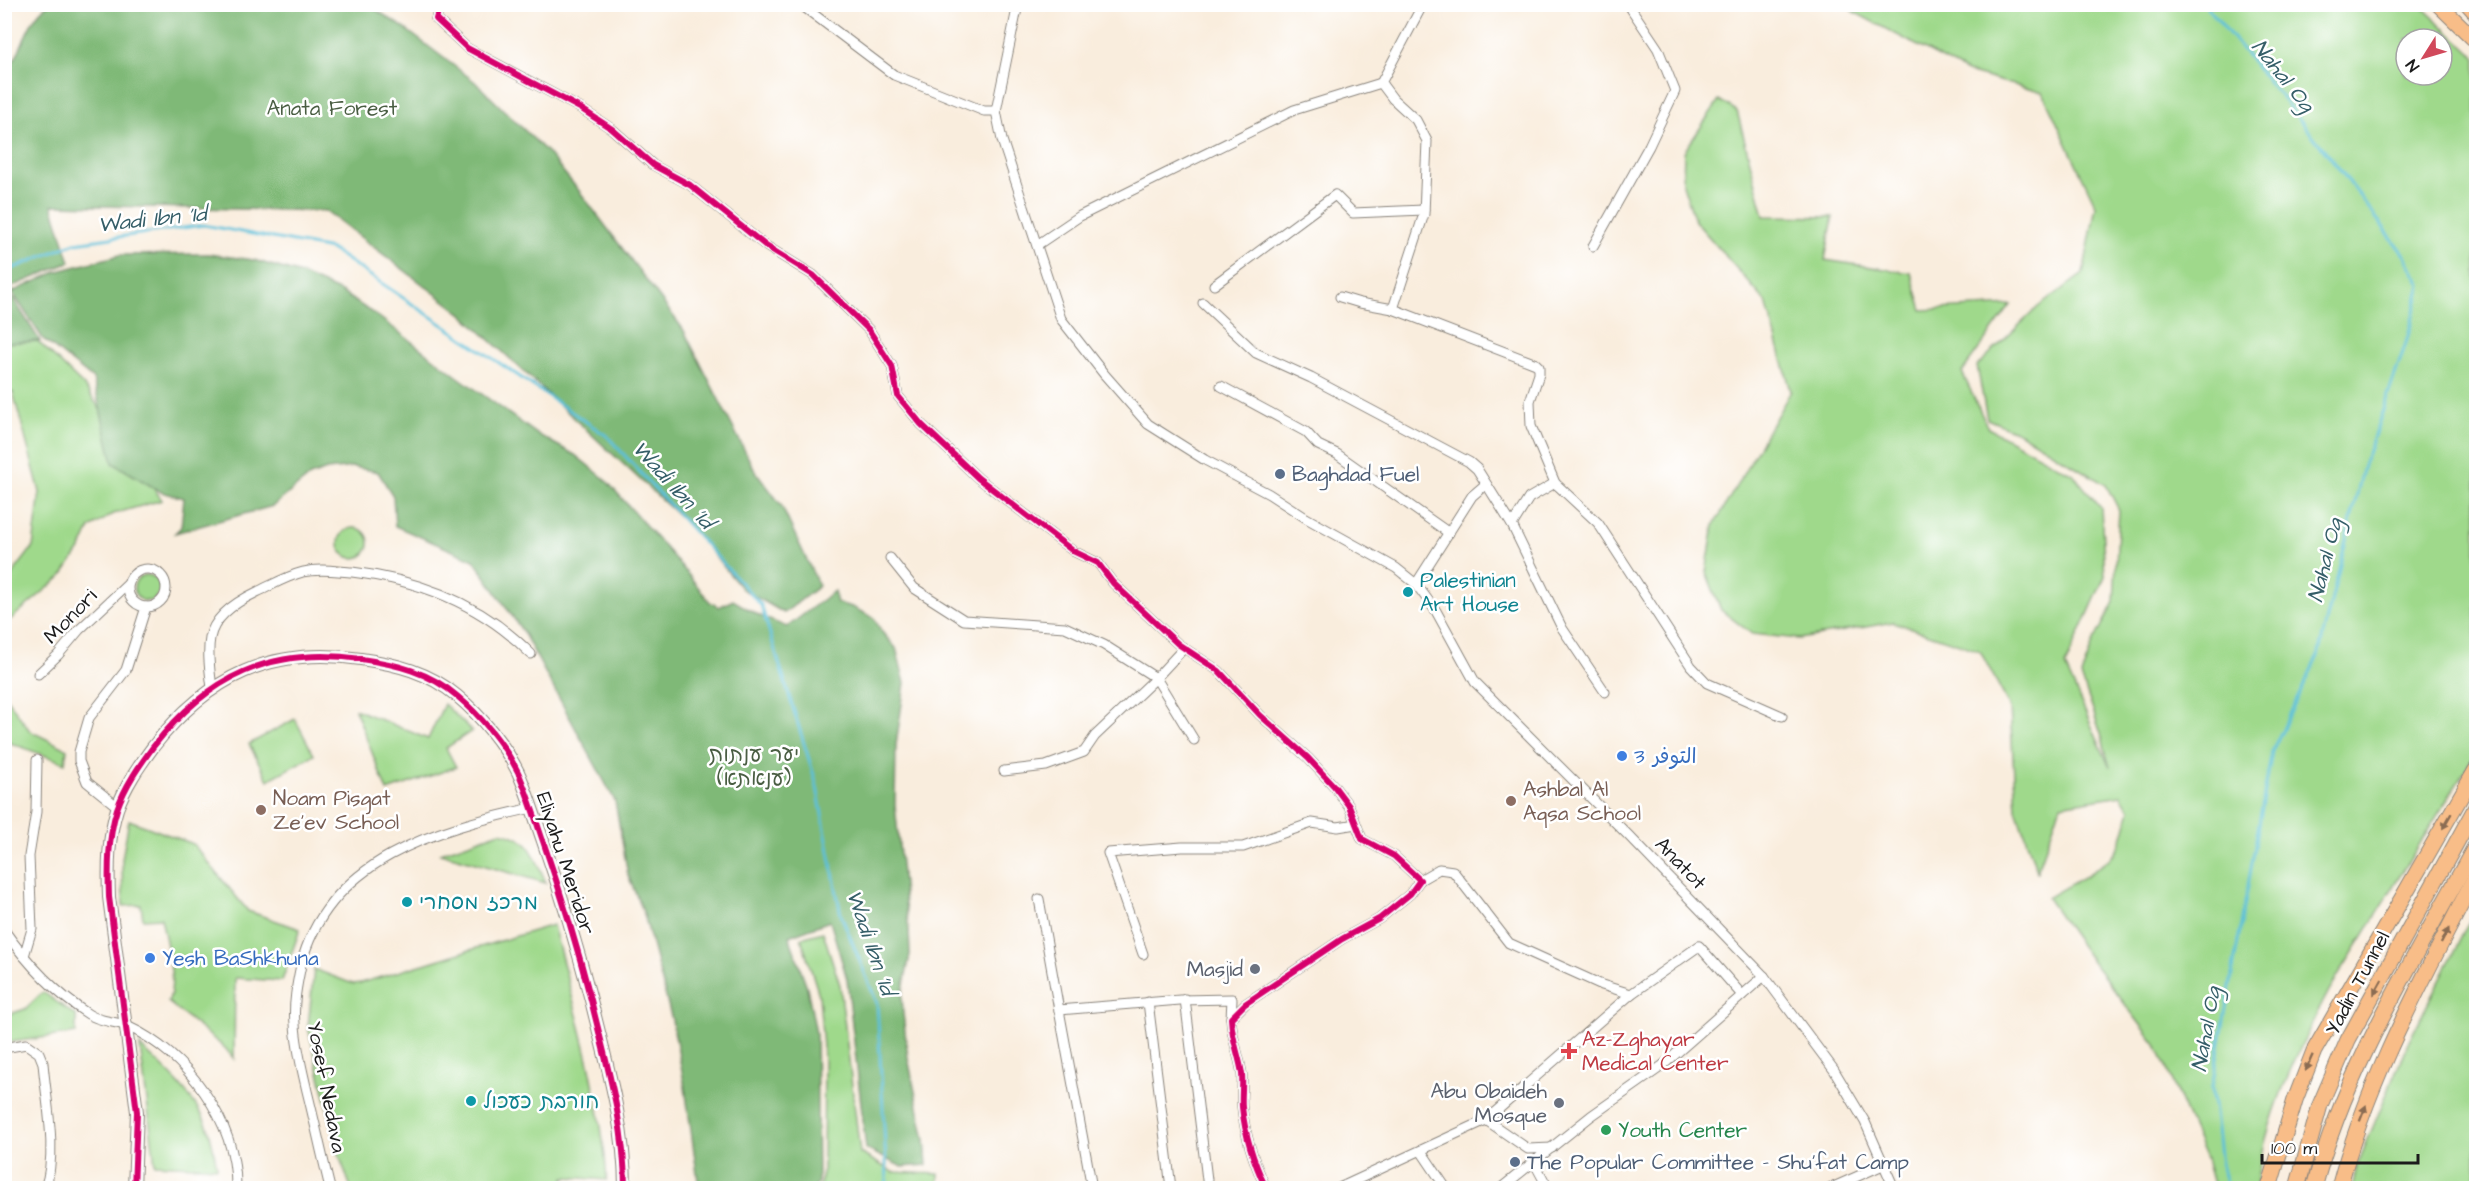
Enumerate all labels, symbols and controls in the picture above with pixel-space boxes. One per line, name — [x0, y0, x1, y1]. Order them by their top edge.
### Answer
north arrow — [2394, 27, 2454, 87]
water label: Nahal Og — [2243, 33, 2323, 121]
text: N — [2401, 55, 2425, 76]
park label: Anata Forest — [267, 94, 398, 123]
water label: Wadi Ibn 'Id — [96, 198, 213, 241]
water label: Wadi Ibn 'Id — [625, 434, 724, 539]
place label: Baghdad Fuel — [1292, 460, 1419, 491]
marker: Baghdad Fuel — [1273, 467, 1287, 481]
water label: Nahal Og — [2300, 514, 2352, 606]
place label: Palestinian Art House — [1420, 566, 1519, 619]
street label: Monori — [37, 582, 104, 650]
marker: Palestinian Art House — [1401, 585, 1415, 599]
park label: יער ענתות (ענאתא) — [709, 740, 799, 793]
place label: التوفر 3 — [1634, 742, 1697, 771]
marker: التوفر 3 — [1615, 749, 1629, 763]
place label: Ashbal Al Aqsa School — [1523, 775, 1641, 828]
place label: Noam Pisgat Ze'ev School — [273, 784, 399, 837]
street label: Eliyahu Meridor — [527, 788, 602, 939]
marker: Ashbal Al Aqsa School — [1504, 794, 1518, 808]
marker: Noam Pisgat Ze'ev School — [254, 803, 268, 817]
one-way arrow — [2442, 813, 2452, 830]
street label: Anatot — [1648, 830, 1713, 897]
water label: Wadi Ibn 'Id — [838, 886, 905, 1004]
place label: מרכז מסחרי — [419, 888, 538, 917]
marker: מרכז מסחרי — [400, 895, 414, 909]
street label: Yadin Tunnel — [2318, 926, 2397, 1040]
one-way arrow — [2440, 928, 2450, 945]
place label: Yesh BaShkhuna — [162, 944, 319, 973]
marker: Yesh BaShkhuna — [143, 951, 157, 965]
place label: Masjid — [1187, 955, 1243, 984]
marker: Masjid — [1248, 962, 1262, 976]
one-way arrow — [2373, 979, 2383, 996]
water label: Nahal Og — [2184, 983, 2230, 1074]
street label: Yosef Nedava — [300, 1019, 354, 1156]
place label: Az-Zghayar Medical Center — [1582, 1025, 1729, 1078]
marker: Az-Zghayar Medical Center — [1560, 1042, 1578, 1060]
one-way arrow — [2303, 1054, 2313, 1072]
place label: Abu Obaideh Mosque — [1430, 1077, 1548, 1130]
place label: חורבת כעכול — [483, 1087, 599, 1116]
marker: חורבת כעכול — [464, 1094, 478, 1108]
marker: Abu Obaideh Mosque — [1552, 1096, 1566, 1110]
one-way arrow — [2359, 1104, 2368, 1122]
place label: Youth Center — [1618, 1116, 1748, 1145]
marker: Youth Center — [1599, 1123, 1613, 1137]
scale bar — [2262, 1127, 2418, 1165]
text: 100 m — [2271, 1136, 2317, 1161]
place label: The Popular Committee - Shu'fat Camp — [1527, 1148, 1909, 1178]
marker: The Popular Committee - Shu'fat Camp — [1508, 1155, 1522, 1169]

